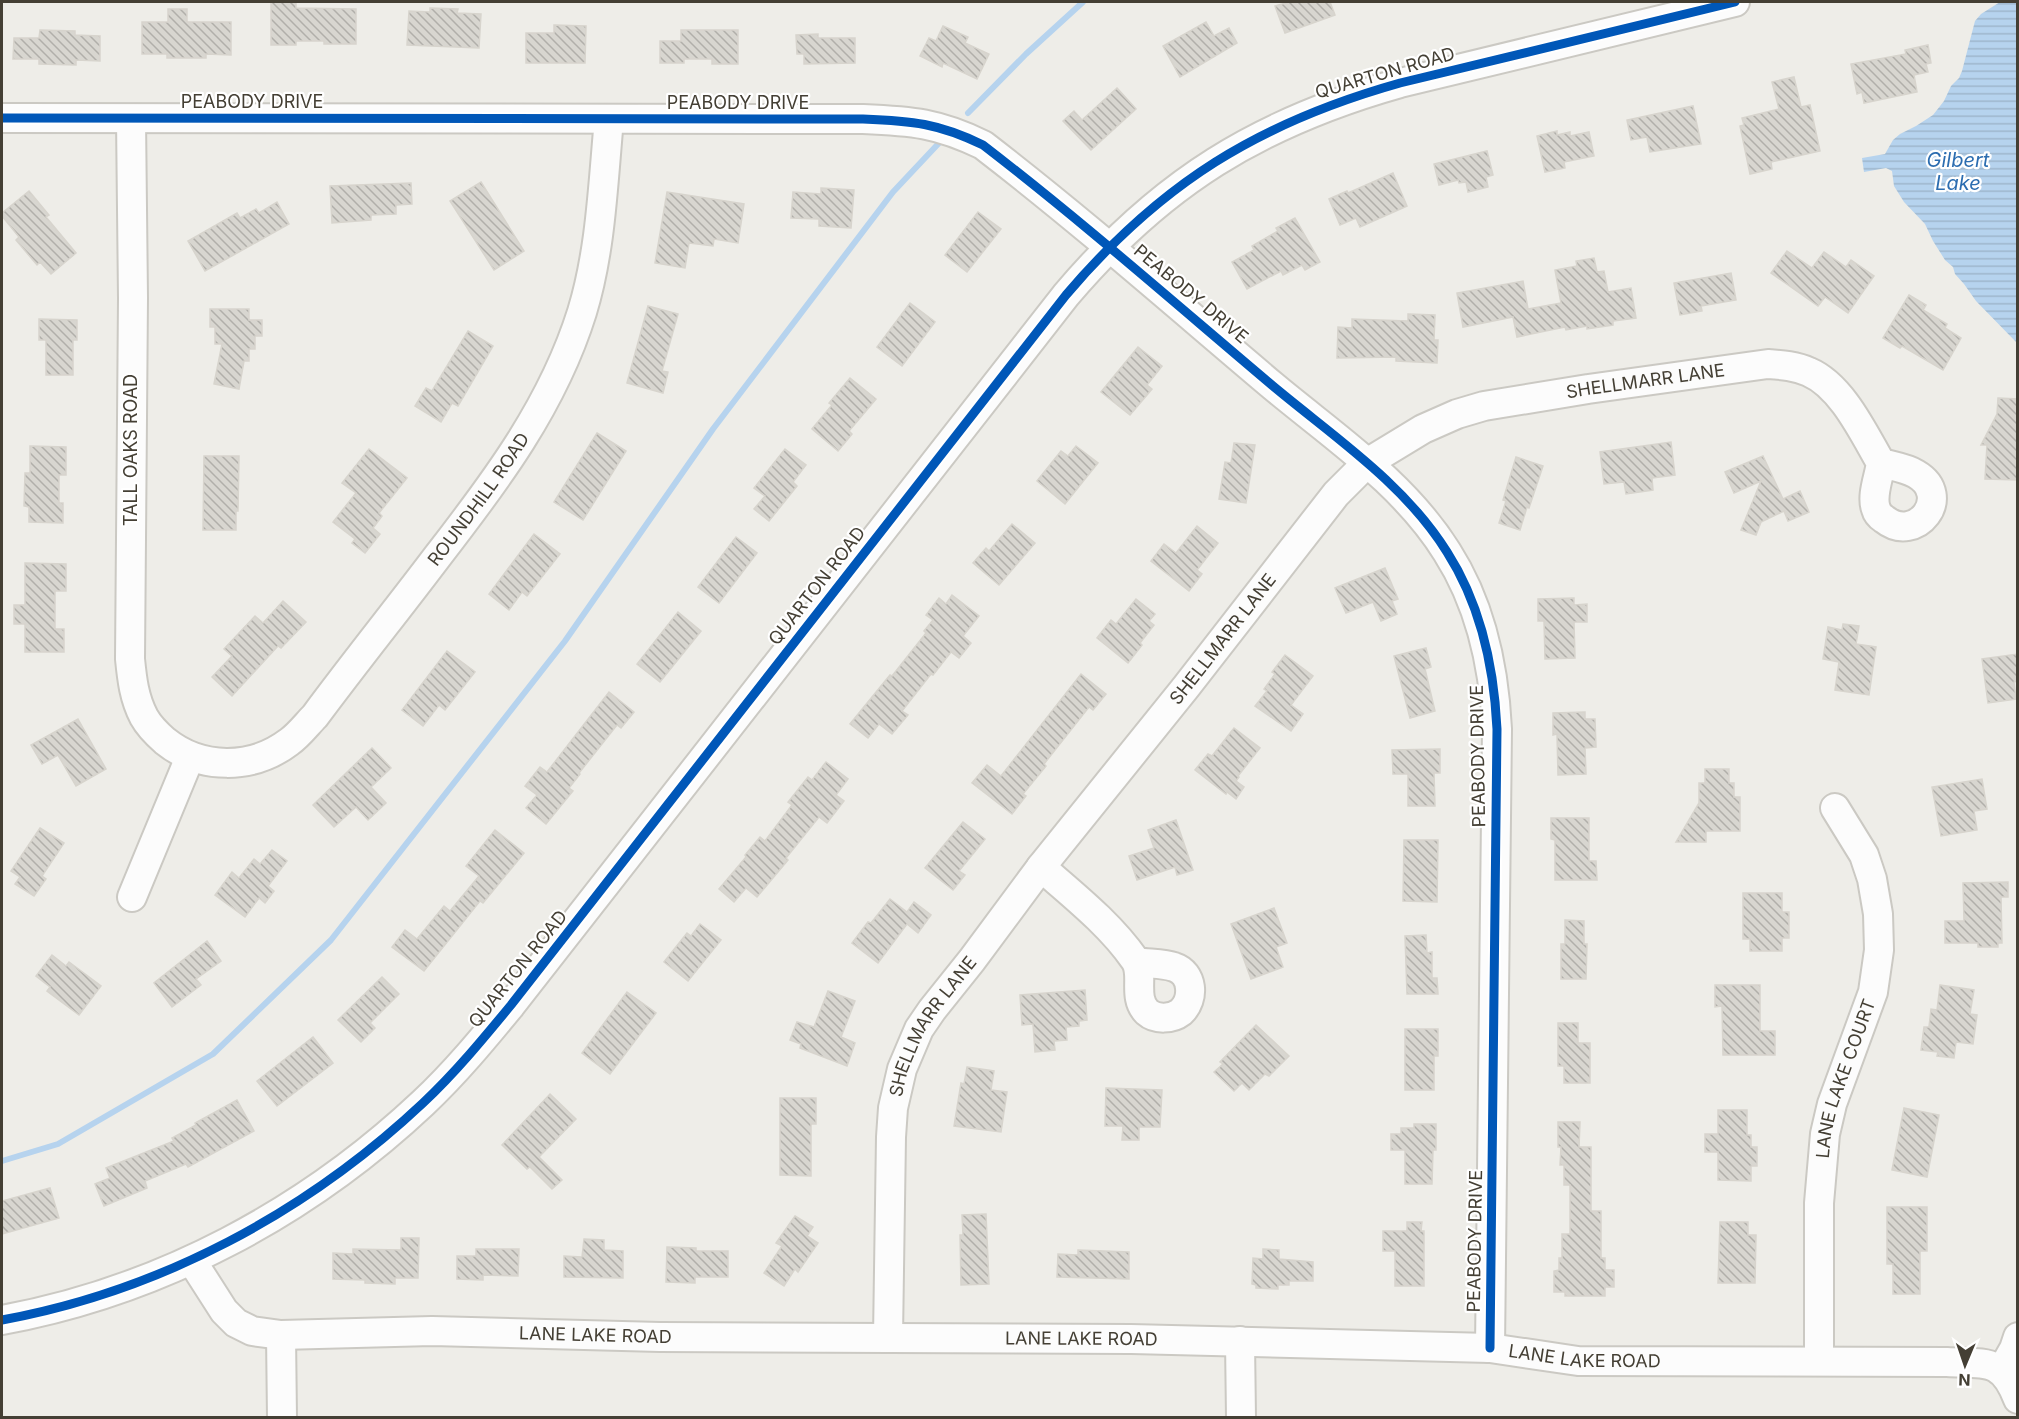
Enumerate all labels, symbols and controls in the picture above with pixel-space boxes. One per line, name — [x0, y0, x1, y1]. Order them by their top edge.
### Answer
street label: QUARTON ROAD — [1313, 43, 1457, 103]
street label: PEABODY DRIVE — [181, 91, 323, 112]
street label: PEABODY DRIVE — [667, 92, 809, 113]
water label: Gilbert Lake — [1927, 148, 1990, 195]
street label: PEABODY DRIVE — [1130, 240, 1253, 347]
street label: SHELLMARR LANE — [1564, 359, 1726, 402]
street label: TALL OAKS ROAD — [120, 374, 141, 526]
street label: ROUNDHILL ROAD — [423, 429, 533, 570]
street label: QUARTON ROAD — [764, 522, 869, 649]
street label: SHELLMARR LANE — [1165, 569, 1280, 709]
street label: PEABODY DRIVE — [1466, 685, 1489, 827]
street label: QUARTON ROAD — [464, 906, 571, 1031]
street label: SHELLMARR LANE — [885, 952, 981, 1099]
street label: LANE LAKE COURT — [1812, 996, 1880, 1159]
street label: PEABODY DRIVE — [1463, 1170, 1486, 1312]
street label: LANE LAKE ROAD — [519, 1322, 672, 1347]
street label: LANE LAKE ROAD — [1005, 1327, 1158, 1350]
north arrow — [1935, 1335, 1995, 1395]
street label: LANE LAKE ROAD — [1507, 1340, 1661, 1372]
text: N — [1958, 1370, 1971, 1390]

